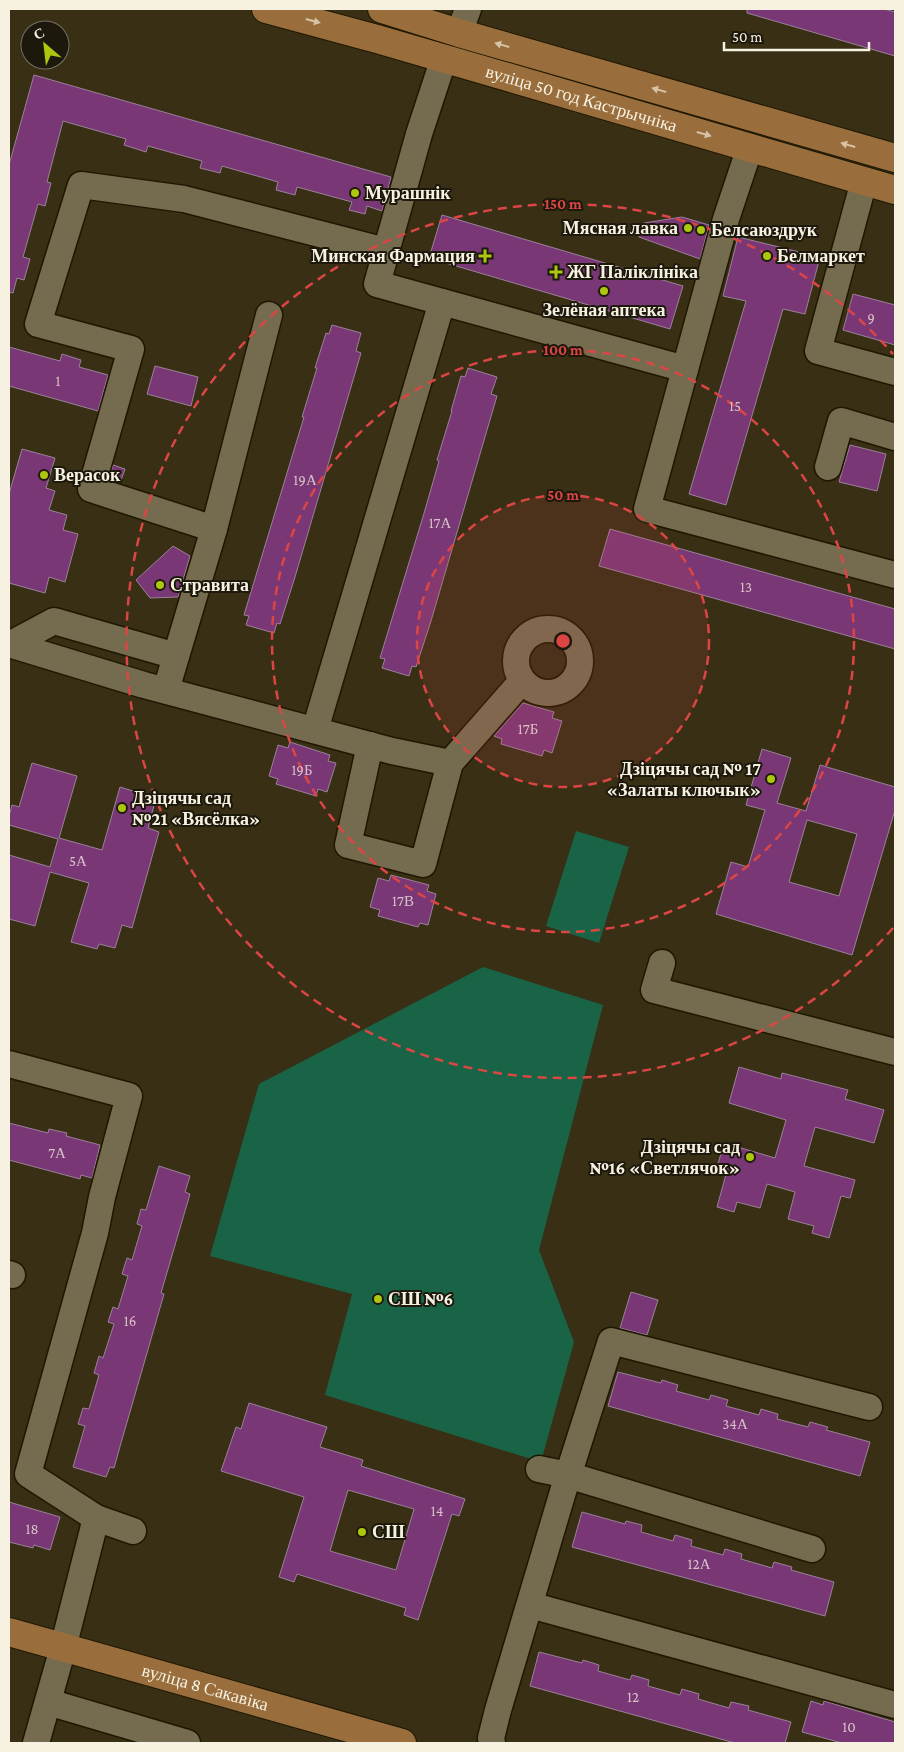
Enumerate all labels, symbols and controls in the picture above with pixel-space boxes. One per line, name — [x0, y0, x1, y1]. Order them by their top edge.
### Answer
one-way arrow — [305, 18, 320, 26]
north arrow — [20, 20, 70, 70]
scale bar — [724, 20, 869, 52]
text: С — [31, 24, 47, 43]
text: 50 m — [732, 29, 762, 45]
one-way arrow — [495, 41, 510, 49]
street label: вуліца 50 год Кастрычніка — [484, 61, 680, 136]
one-way arrow — [651, 86, 666, 94]
one-way arrow — [697, 130, 712, 138]
one-way arrow — [841, 140, 856, 148]
place label: Мурашнік — [365, 183, 451, 203]
marker: Мурашнік — [349, 187, 361, 199]
text: 150 m — [544, 196, 582, 212]
place label: Мясная лавка — [563, 218, 678, 238]
place label: Белсаюздрук — [711, 220, 818, 240]
marker: Мясная лавка — [682, 222, 694, 234]
marker: Белсаюздрук — [695, 224, 707, 236]
place label: Минская Фармация — [311, 246, 475, 266]
place label: Белмаркет — [777, 246, 865, 266]
marker: Минская Фармация — [479, 250, 491, 262]
marker: Белмаркет — [761, 250, 773, 262]
place label: ЖГ Паліклініка — [567, 262, 698, 282]
marker: ЖГ Паліклініка — [549, 265, 563, 279]
marker: Зелёная аптека — [598, 285, 610, 297]
place label: Зелёная аптека — [542, 300, 666, 320]
house number: 9 — [867, 310, 875, 326]
text: 100 m — [543, 342, 583, 358]
house number: 1 — [56, 373, 61, 389]
house number: 15 — [729, 398, 741, 414]
place label: Верасок — [54, 465, 121, 485]
marker: Верасок — [38, 469, 50, 481]
house number: 19А — [293, 472, 317, 488]
text: 50 m — [547, 487, 579, 503]
house number: 17А — [429, 515, 452, 531]
place label: Стравита — [170, 575, 249, 595]
marker: Стравита — [154, 579, 166, 591]
house number: 13 — [740, 579, 752, 595]
centre of rings — [554, 632, 572, 650]
house number: 17Б — [518, 721, 538, 737]
place label: Дзіцячы сад № 17 «Залаты ключык» — [607, 759, 761, 800]
house number: 19Б — [291, 762, 313, 778]
marker: Дзіцячы сад № 17 «Залаты ключык» — [765, 773, 777, 785]
place label: Дзіцячы сад №21 «Вясёлка» — [132, 788, 260, 829]
marker: Дзіцячы сад №21 «Вясёлка» — [116, 802, 128, 814]
house number: 5А — [69, 853, 87, 869]
house number: 17В — [392, 893, 414, 909]
place label: Дзіцячы сад №16 «Светлячок» — [589, 1137, 740, 1178]
house number: 7А — [48, 1145, 66, 1161]
marker: Дзіцячы сад №16 «Светлячок» — [744, 1151, 756, 1163]
place label: СШ №6 — [388, 1289, 453, 1309]
marker: СШ №6 — [372, 1293, 384, 1305]
house number: 16 — [124, 1313, 136, 1329]
house number: 34А — [722, 1416, 748, 1432]
house number: 14 — [431, 1503, 443, 1519]
house number: 18 — [25, 1521, 39, 1537]
place label: СШ — [372, 1522, 405, 1542]
marker: СШ — [356, 1526, 368, 1538]
house number: 12А — [688, 1556, 711, 1572]
street label: вуліца 8 Сакавіка — [140, 1660, 271, 1715]
house number: 12 — [627, 1689, 639, 1705]
house number: 10 — [842, 1719, 856, 1735]

